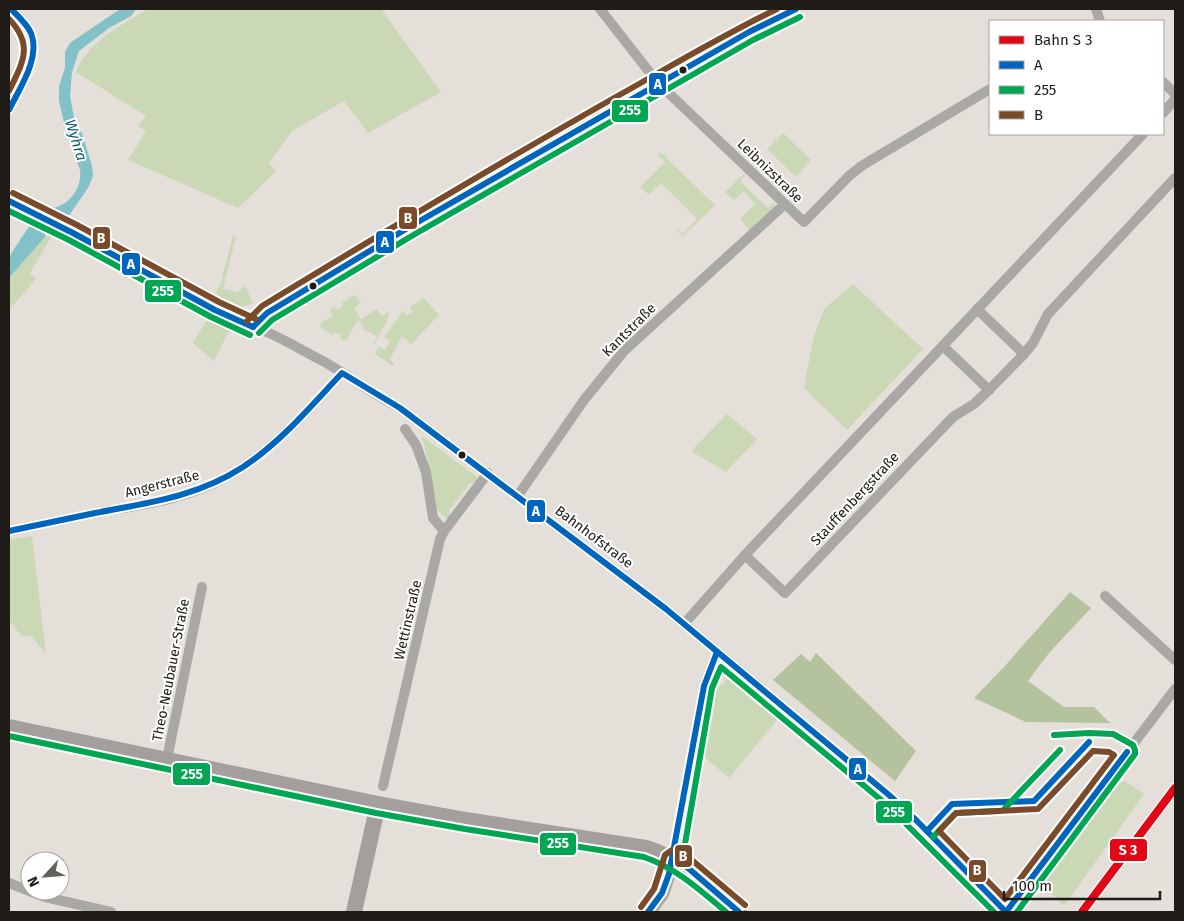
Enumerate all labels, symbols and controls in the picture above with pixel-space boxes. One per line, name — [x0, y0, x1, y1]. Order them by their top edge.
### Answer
legend — [989, 20, 1164, 135]
text: Bahn S 3 — [1034, 31, 1092, 49]
text: A — [1034, 56, 1043, 74]
unlabelled marker — [678, 65, 688, 75]
line badge: A — [648, 72, 667, 96]
text: A — [653, 76, 663, 93]
text: 255 — [1034, 81, 1056, 99]
line badge: 255 — [611, 99, 649, 123]
text: 255 — [619, 102, 642, 119]
text: B — [1034, 106, 1043, 124]
water label: Wyhra — [61, 117, 91, 163]
street label: Leibnizstraße — [734, 135, 806, 207]
line badge: B — [398, 206, 418, 230]
text: B — [404, 210, 413, 227]
line badge: B — [92, 226, 111, 250]
text: B — [97, 230, 106, 247]
line badge: A — [375, 230, 395, 254]
text: A — [380, 234, 390, 251]
line badge: A — [121, 252, 141, 276]
text: A — [126, 256, 136, 273]
line badge: 255 — [144, 279, 182, 303]
unlabelled marker — [308, 281, 318, 291]
text: 255 — [152, 283, 175, 300]
street label: Kantstraße — [599, 300, 659, 360]
street label: Stauffenbergstraße — [807, 449, 903, 549]
unlabelled marker — [457, 450, 467, 460]
street label: Angerstraße — [123, 467, 201, 501]
line badge: A — [526, 499, 546, 523]
street label: Bahnhofstraße — [552, 502, 636, 572]
text: A — [531, 503, 541, 520]
street label: Wettinstraße — [391, 578, 425, 662]
street label: Theo-Neubauer-Straße — [149, 597, 193, 743]
line badge: A — [848, 757, 867, 781]
text: A — [853, 761, 863, 778]
line badge: 255 — [172, 762, 211, 786]
text: 255 — [181, 766, 204, 783]
line badge: 255 — [875, 800, 913, 824]
text: 255 — [883, 804, 906, 821]
line badge: 255 — [539, 832, 577, 856]
text: 255 — [547, 835, 570, 852]
line badge: S 3 — [1109, 838, 1148, 862]
text: S 3 — [1119, 842, 1137, 859]
line badge: B — [674, 844, 693, 868]
text: B — [679, 848, 688, 865]
north arrow — [20, 851, 70, 901]
line badge: B — [968, 859, 987, 883]
text: B — [973, 862, 982, 879]
scale bar — [1004, 868, 1160, 900]
text: N — [24, 874, 43, 889]
text: 100 m — [1012, 877, 1052, 895]

